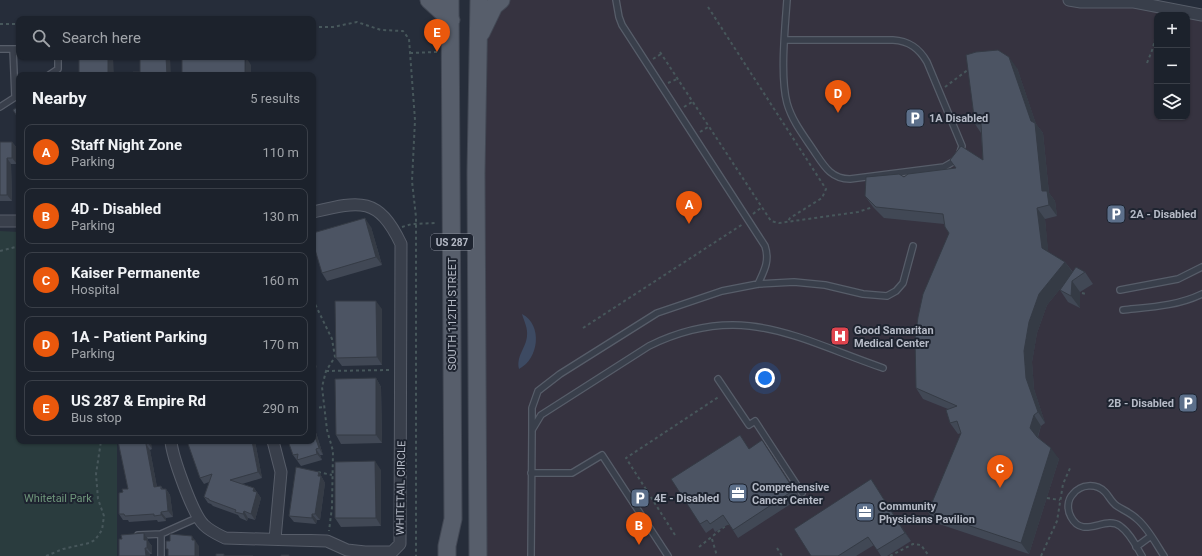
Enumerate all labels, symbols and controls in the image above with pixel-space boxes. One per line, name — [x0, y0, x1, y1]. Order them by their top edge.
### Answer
map controls — [1154, 12, 1190, 120]
button: + — [1154, 12, 1190, 48]
search box — [16, 16, 316, 60]
pin: E — [424, 19, 450, 52]
icon: search — [30, 27, 52, 49]
text: Search here — [62, 29, 141, 47]
button: − — [1154, 48, 1190, 84]
pin: D — [825, 80, 851, 113]
button: layers — [1154, 84, 1190, 120]
text: Nearby — [32, 88, 87, 108]
text: 5 results — [250, 91, 300, 106]
parking icon: 1A Disabled — [904, 107, 926, 129]
place label: 1A Disabled — [929, 112, 988, 125]
text: Staff Night Zone — [71, 136, 182, 154]
text: A — [42, 145, 50, 160]
text: 110 m — [262, 145, 299, 160]
text: Parking — [71, 154, 115, 169]
pin: A — [676, 191, 702, 224]
text: 4D - Disabled — [71, 200, 161, 218]
parking icon: 2A - Disabled — [1105, 203, 1127, 225]
place label: 2A - Disabled — [1130, 208, 1196, 221]
text: B — [42, 209, 50, 224]
text: 130 m — [262, 209, 299, 224]
text: Parking — [71, 218, 115, 233]
road number: US 287 — [431, 234, 473, 250]
street label: SOUTH 112TH STREET — [446, 257, 459, 371]
text: Kaiser Permanente — [71, 264, 200, 282]
text: C — [42, 273, 50, 288]
text: 160 m — [262, 273, 299, 288]
text: Hospital — [71, 282, 119, 297]
place label: Good Samaritan Medical Center — [854, 324, 934, 350]
hospital icon: Good Samaritan Medical Center — [829, 325, 851, 347]
text: 1A - Patient Parking — [71, 328, 207, 346]
text: D — [42, 337, 50, 352]
text: 170 m — [262, 337, 299, 352]
text: Parking — [71, 346, 115, 361]
your location — [755, 368, 775, 388]
text: US 287 & Empire Rd — [71, 392, 206, 410]
parking icon: 2B - Disabled — [1177, 392, 1199, 414]
place label: 2B - Disabled — [1108, 397, 1174, 410]
text: E — [42, 401, 50, 416]
text: 290 m — [262, 401, 299, 416]
text: Bus stop — [71, 410, 122, 425]
street label: WHITETAIL CIRCLE — [394, 441, 408, 535]
pin: C — [987, 455, 1013, 488]
place label: Comprehensive Cancer Center — [752, 481, 829, 507]
office icon: Comprehensive Cancer Center — [727, 482, 749, 504]
parking icon: 4E - Disabled — [629, 487, 651, 509]
park label: Whitetail Park — [24, 492, 92, 505]
place label: 4E - Disabled — [654, 492, 719, 505]
place label: Community Physicians Pavilion — [879, 500, 975, 526]
office icon: Community Physicians Pavilion — [854, 501, 876, 523]
pin: B — [626, 512, 652, 545]

